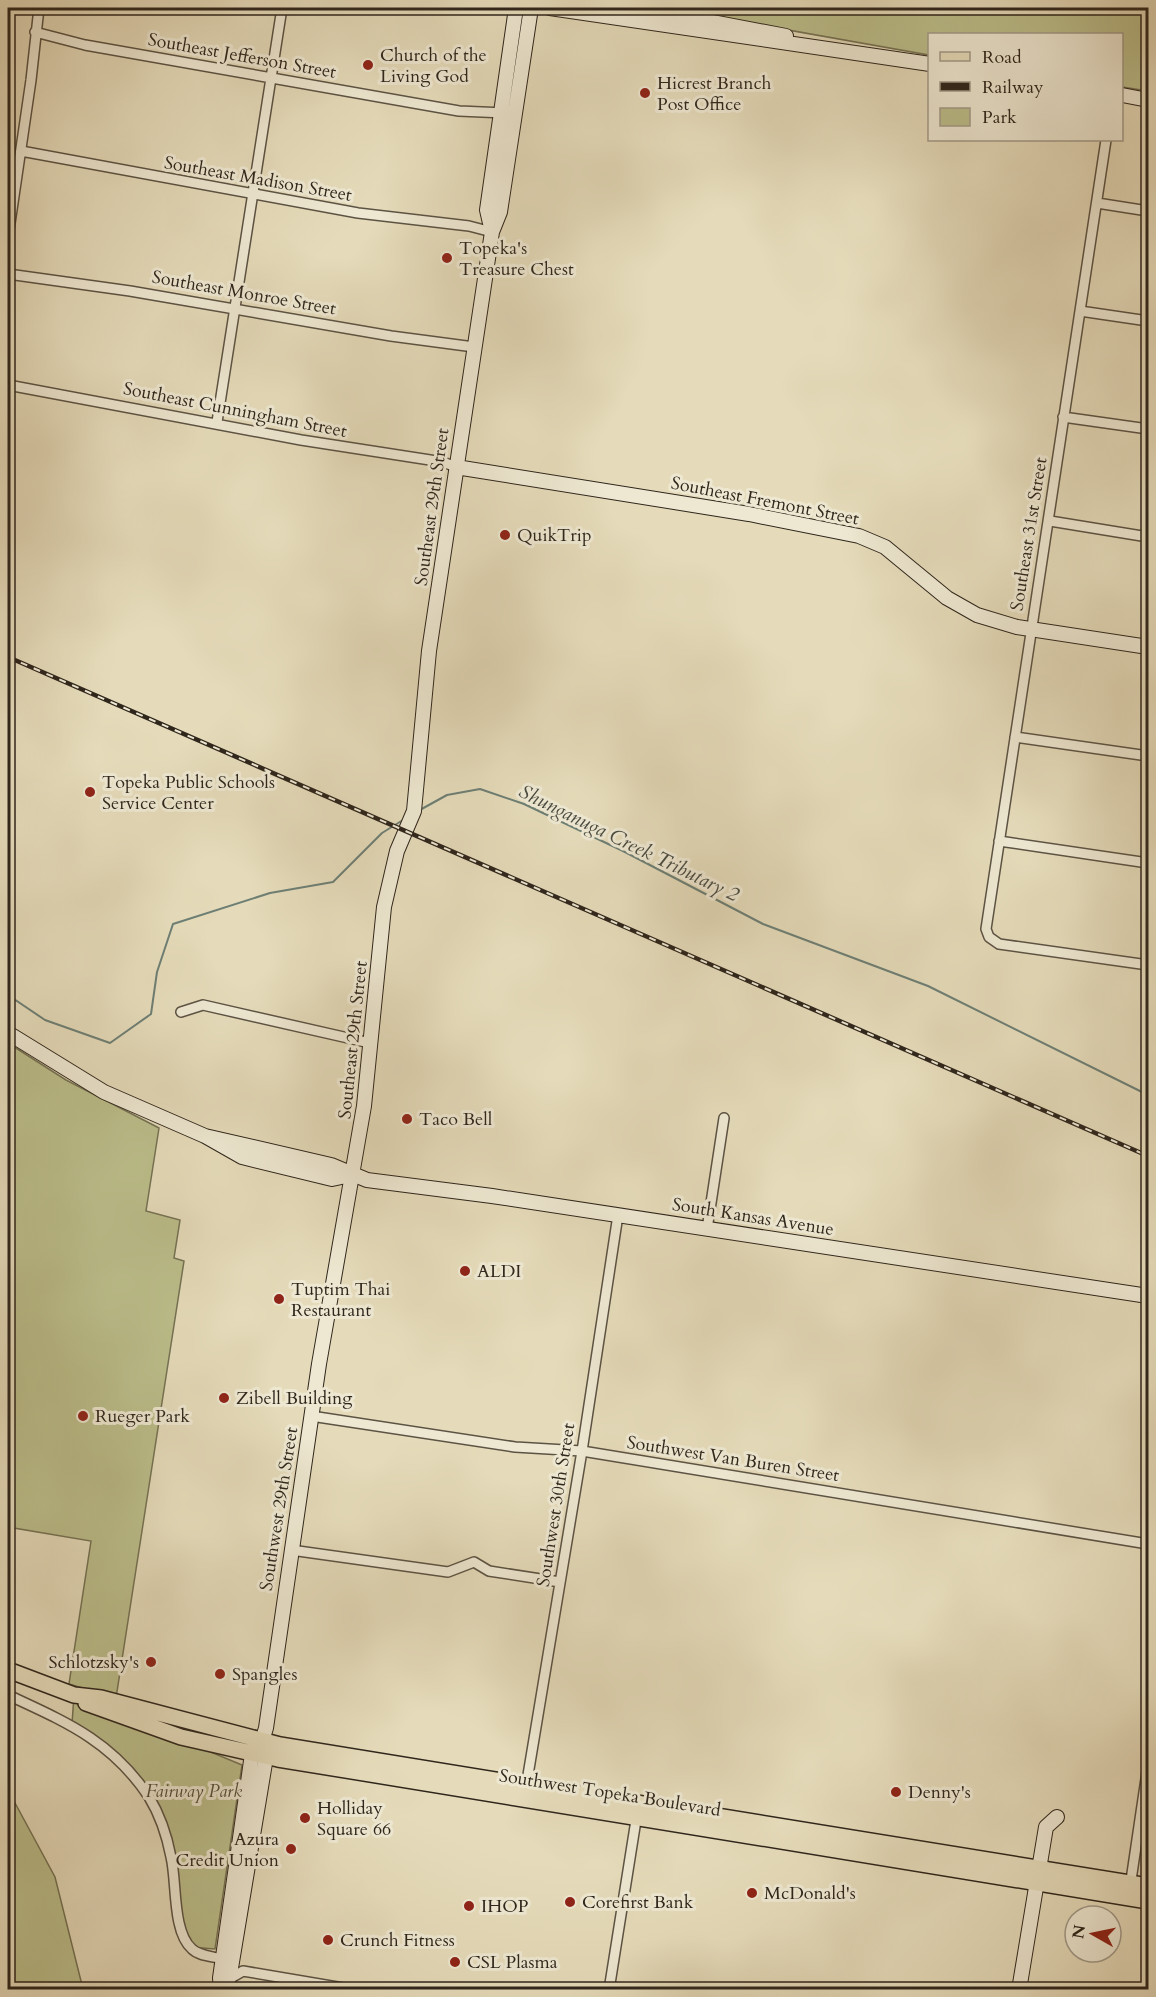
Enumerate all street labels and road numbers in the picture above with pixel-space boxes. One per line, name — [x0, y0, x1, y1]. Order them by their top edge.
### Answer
street label: Southeast Jefferson Street — [146, 27, 338, 85]
street label: Southeast Madison Street — [162, 150, 354, 208]
street label: Southeast Monroe Street — [150, 265, 338, 322]
street label: Southeast Cunningham Street — [121, 376, 349, 444]
street label: Southeast 29th Street — [409, 426, 455, 587]
street label: Southeast 31st Street — [1005, 455, 1054, 612]
street label: Southeast Fremont Street — [669, 471, 861, 532]
street label: Southeast 29th Street — [332, 959, 374, 1120]
street label: South Kansas Avenue — [670, 1192, 836, 1242]
street label: Southwest 30th Street — [531, 1421, 581, 1589]
street label: Southwest 29th Street — [254, 1425, 304, 1593]
street label: Southwest Van Buren Street — [625, 1430, 841, 1488]
street label: Southwest Topeka Boulevard — [497, 1763, 723, 1823]

